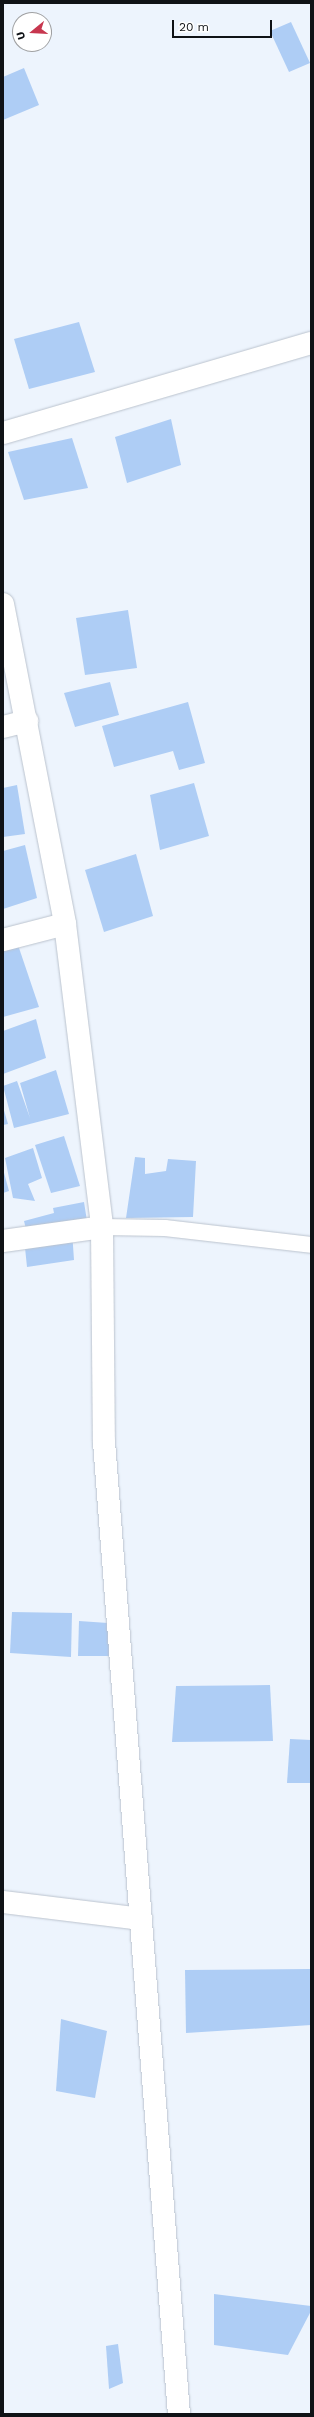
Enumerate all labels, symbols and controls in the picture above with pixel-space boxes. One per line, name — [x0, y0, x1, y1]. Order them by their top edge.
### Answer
north arrow — [12, 12, 52, 52]
scale bar — [174, 12, 274, 38]
text: 20 m — [179, 20, 209, 34]
text: U — [14, 30, 28, 41]

